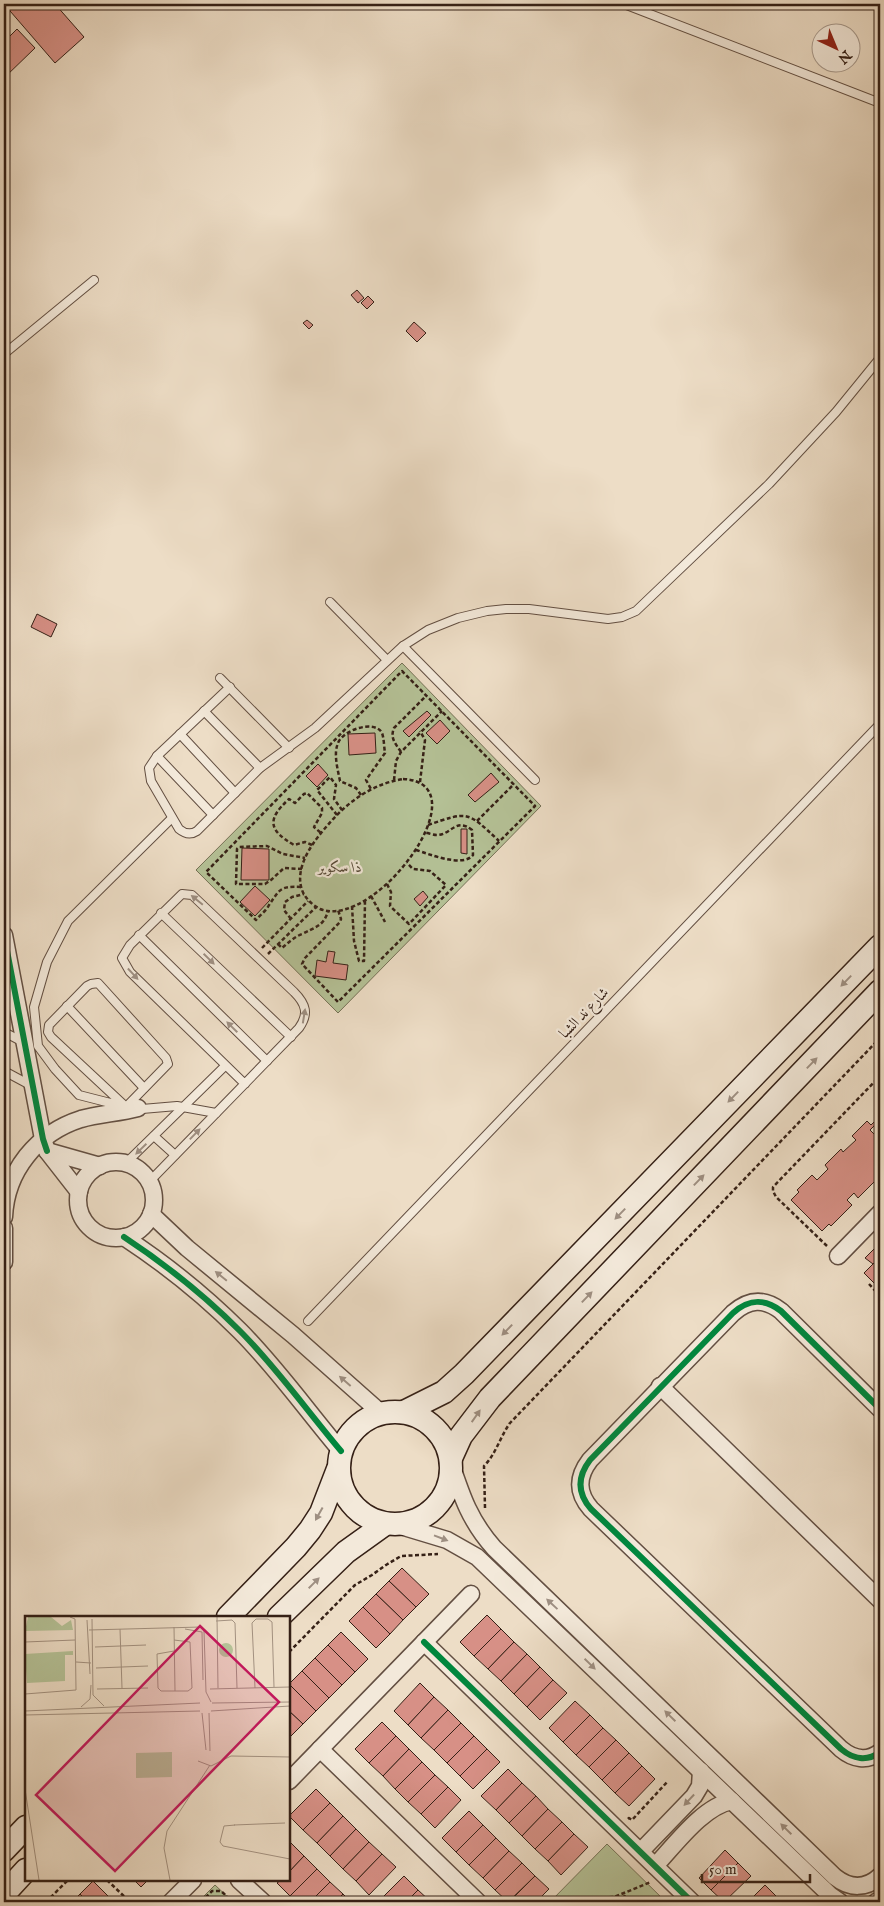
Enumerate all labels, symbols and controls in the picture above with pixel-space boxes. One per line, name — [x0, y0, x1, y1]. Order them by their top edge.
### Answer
north arrow — [812, 22, 862, 72]
text: N — [834, 45, 856, 67]
park label: ذا سكوير — [317, 858, 362, 877]
one-way arrow — [190, 894, 203, 905]
one-way arrow — [203, 953, 215, 965]
one-way arrow — [127, 968, 139, 980]
one-way arrow — [840, 974, 852, 986]
street label: شارع ند الشبا — [555, 983, 615, 1045]
one-way arrow — [300, 1007, 308, 1023]
one-way arrow — [227, 1021, 239, 1033]
one-way arrow — [806, 1057, 818, 1069]
one-way arrow — [727, 1091, 739, 1103]
one-way arrow — [189, 1129, 201, 1141]
one-way arrow — [135, 1143, 147, 1155]
one-way arrow — [693, 1174, 705, 1186]
one-way arrow — [614, 1207, 626, 1219]
one-way arrow — [215, 1270, 228, 1281]
one-way arrow — [581, 1292, 593, 1304]
one-way arrow — [501, 1324, 513, 1336]
one-way arrow — [338, 1375, 351, 1386]
one-way arrow — [471, 1409, 481, 1423]
one-way arrow — [315, 1507, 323, 1521]
one-way arrow — [434, 1534, 449, 1542]
one-way arrow — [307, 1577, 319, 1589]
one-way arrow — [547, 1598, 559, 1610]
inset map — [25, 1616, 290, 1881]
one-way arrow — [584, 1658, 596, 1670]
one-way arrow — [664, 1710, 676, 1722]
one-way arrow — [684, 1794, 695, 1807]
one-way arrow — [780, 1823, 792, 1835]
scale bar — [702, 1851, 809, 1883]
text: 50 m — [709, 1860, 737, 1879]

